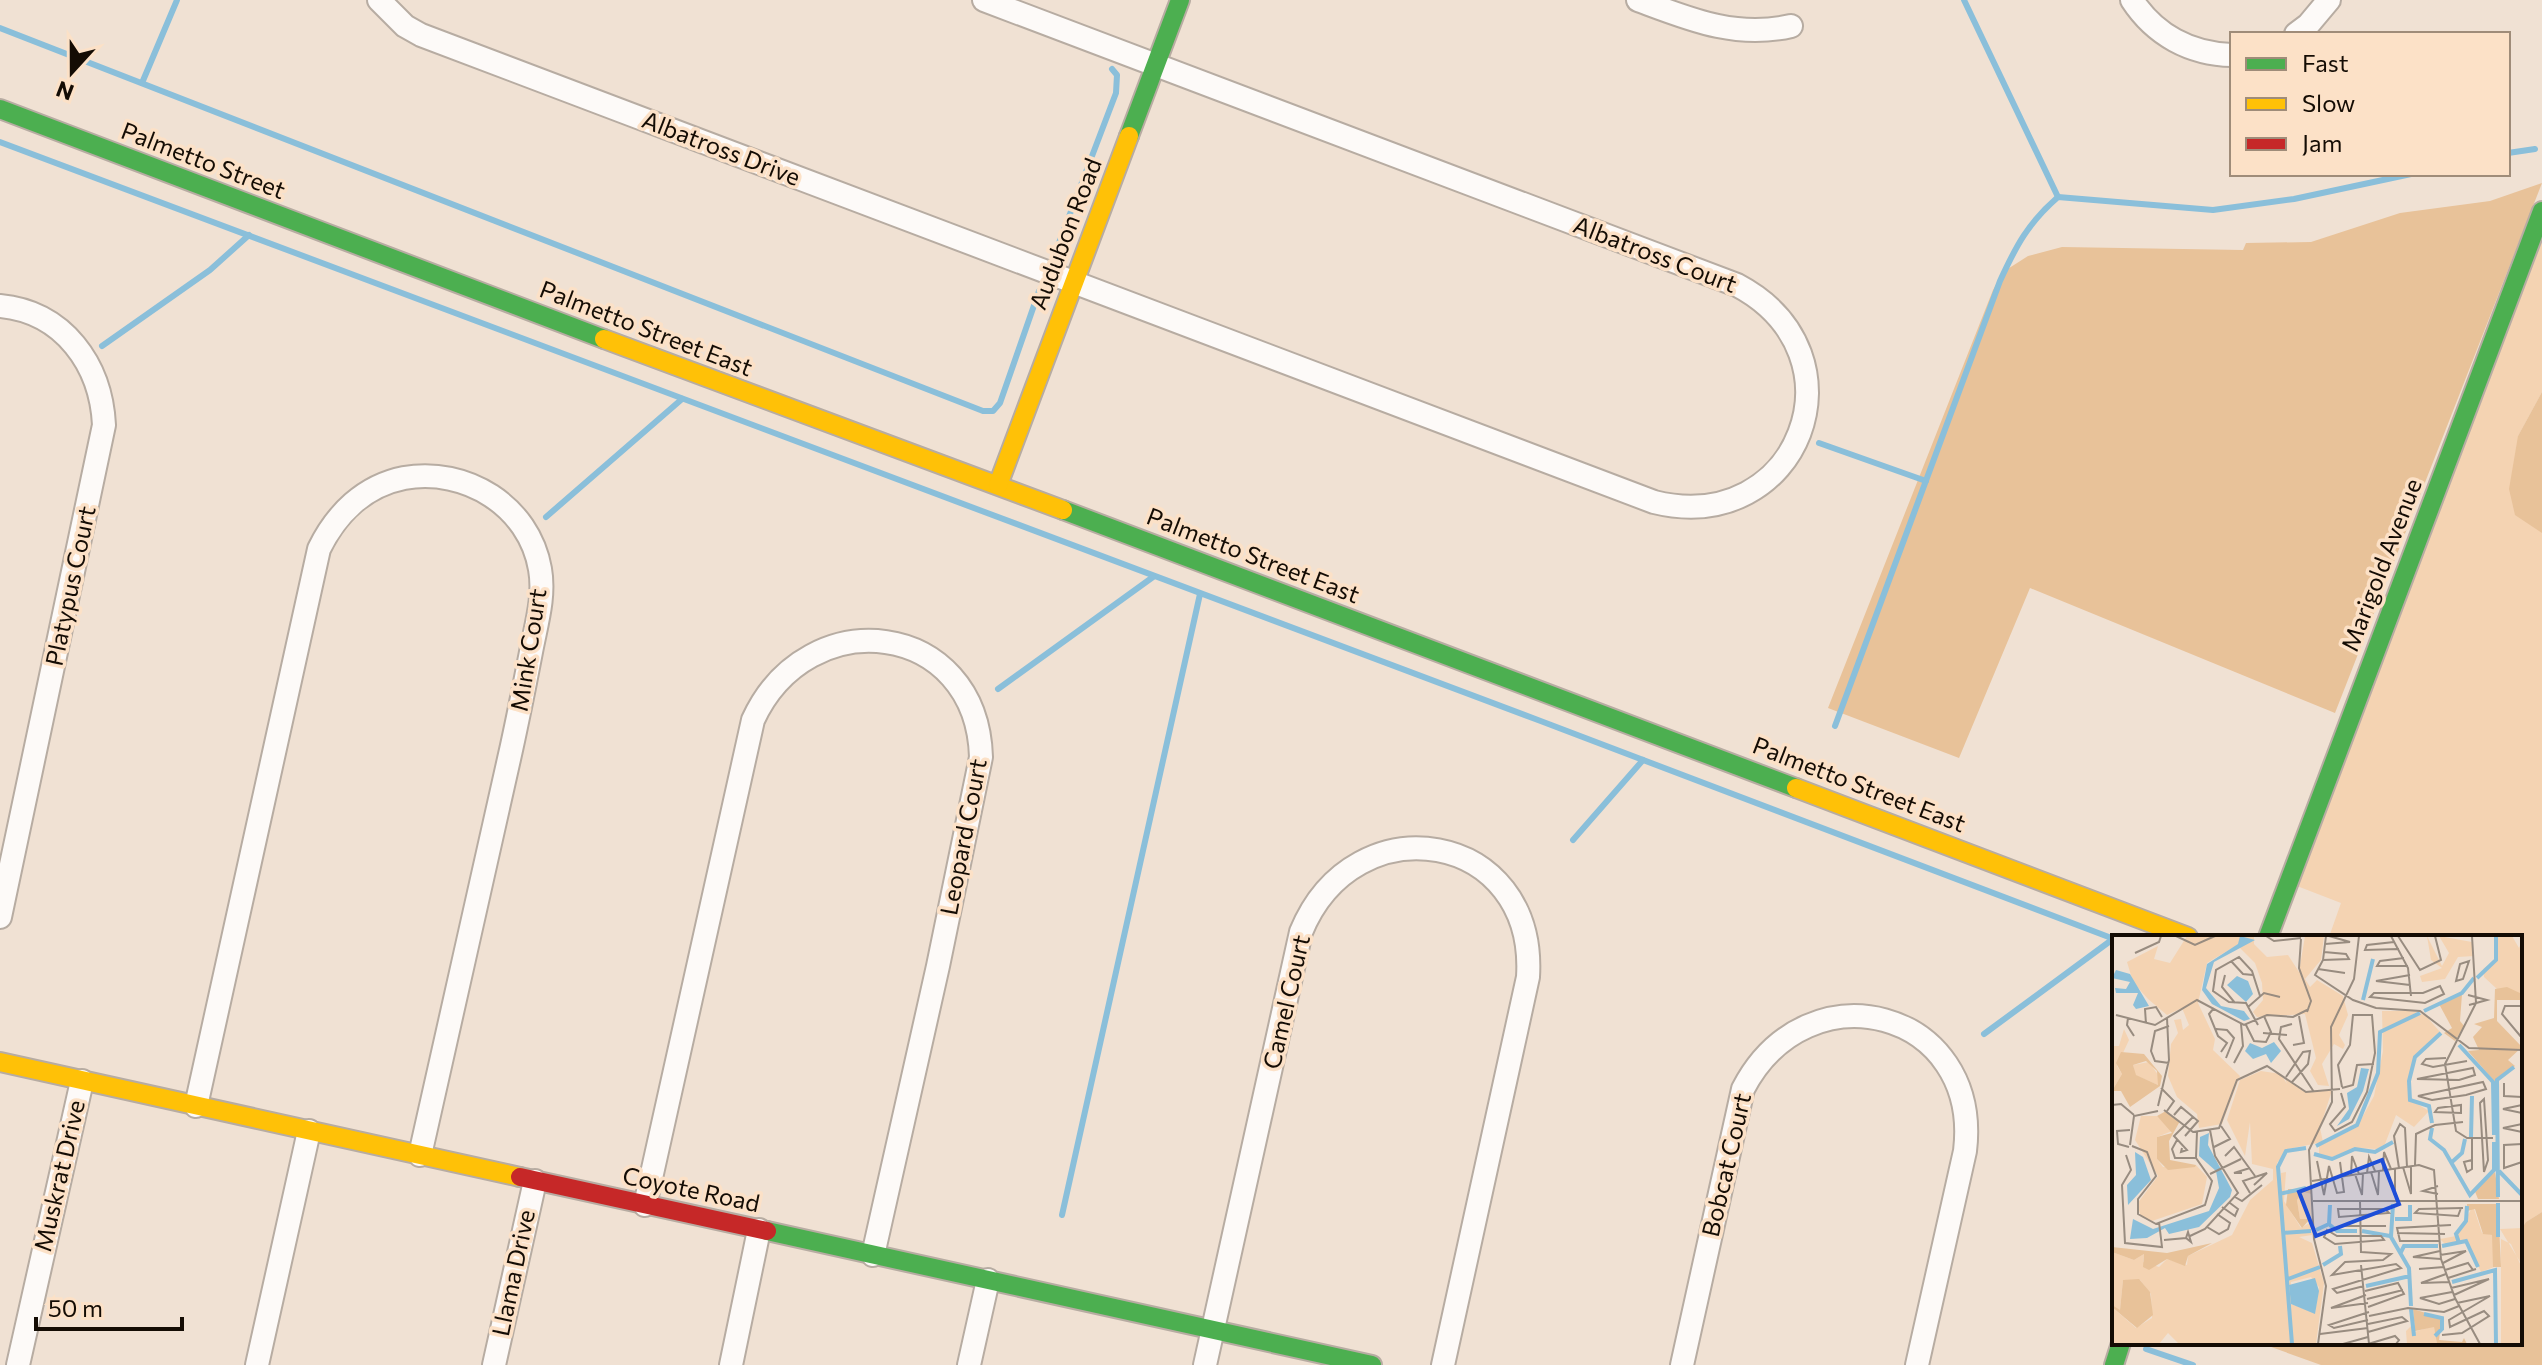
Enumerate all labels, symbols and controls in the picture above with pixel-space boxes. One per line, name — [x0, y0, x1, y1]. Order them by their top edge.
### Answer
north arrow — [32, 32, 112, 112]
legend — [2230, 32, 2510, 176]
text: Fast — [2302, 48, 2349, 77]
text: N — [52, 76, 77, 107]
text: Slow — [2302, 88, 2355, 117]
street label: Albatross Drive — [638, 104, 805, 191]
street label: Palmetto Street — [117, 115, 290, 204]
text: Jam — [2302, 128, 2342, 157]
street label: Audubon Road — [1022, 154, 1107, 313]
street label: Albatross Court — [1570, 209, 1741, 298]
street label: Palmetto Street East — [536, 274, 757, 382]
street label: Marigold Avenue — [2334, 474, 2427, 655]
street label: Palmetto Street East — [1143, 501, 1364, 609]
street label: Platypus Court — [38, 503, 101, 668]
street label: Mink Court — [503, 586, 552, 713]
street label: Palmetto Street East — [1749, 730, 1970, 838]
street label: Leopard Court — [933, 756, 992, 917]
street label: Camel Court — [1256, 932, 1315, 1072]
inset map — [2112, 935, 2522, 1345]
street label: Bobcat Court — [1695, 1090, 1756, 1239]
street label: Muskrat Drive — [27, 1097, 90, 1254]
street label: Coyote Road — [620, 1160, 763, 1217]
street label: Llama Drive — [485, 1207, 540, 1339]
scale bar — [36, 1281, 182, 1331]
text: 50 m — [48, 1293, 103, 1322]

